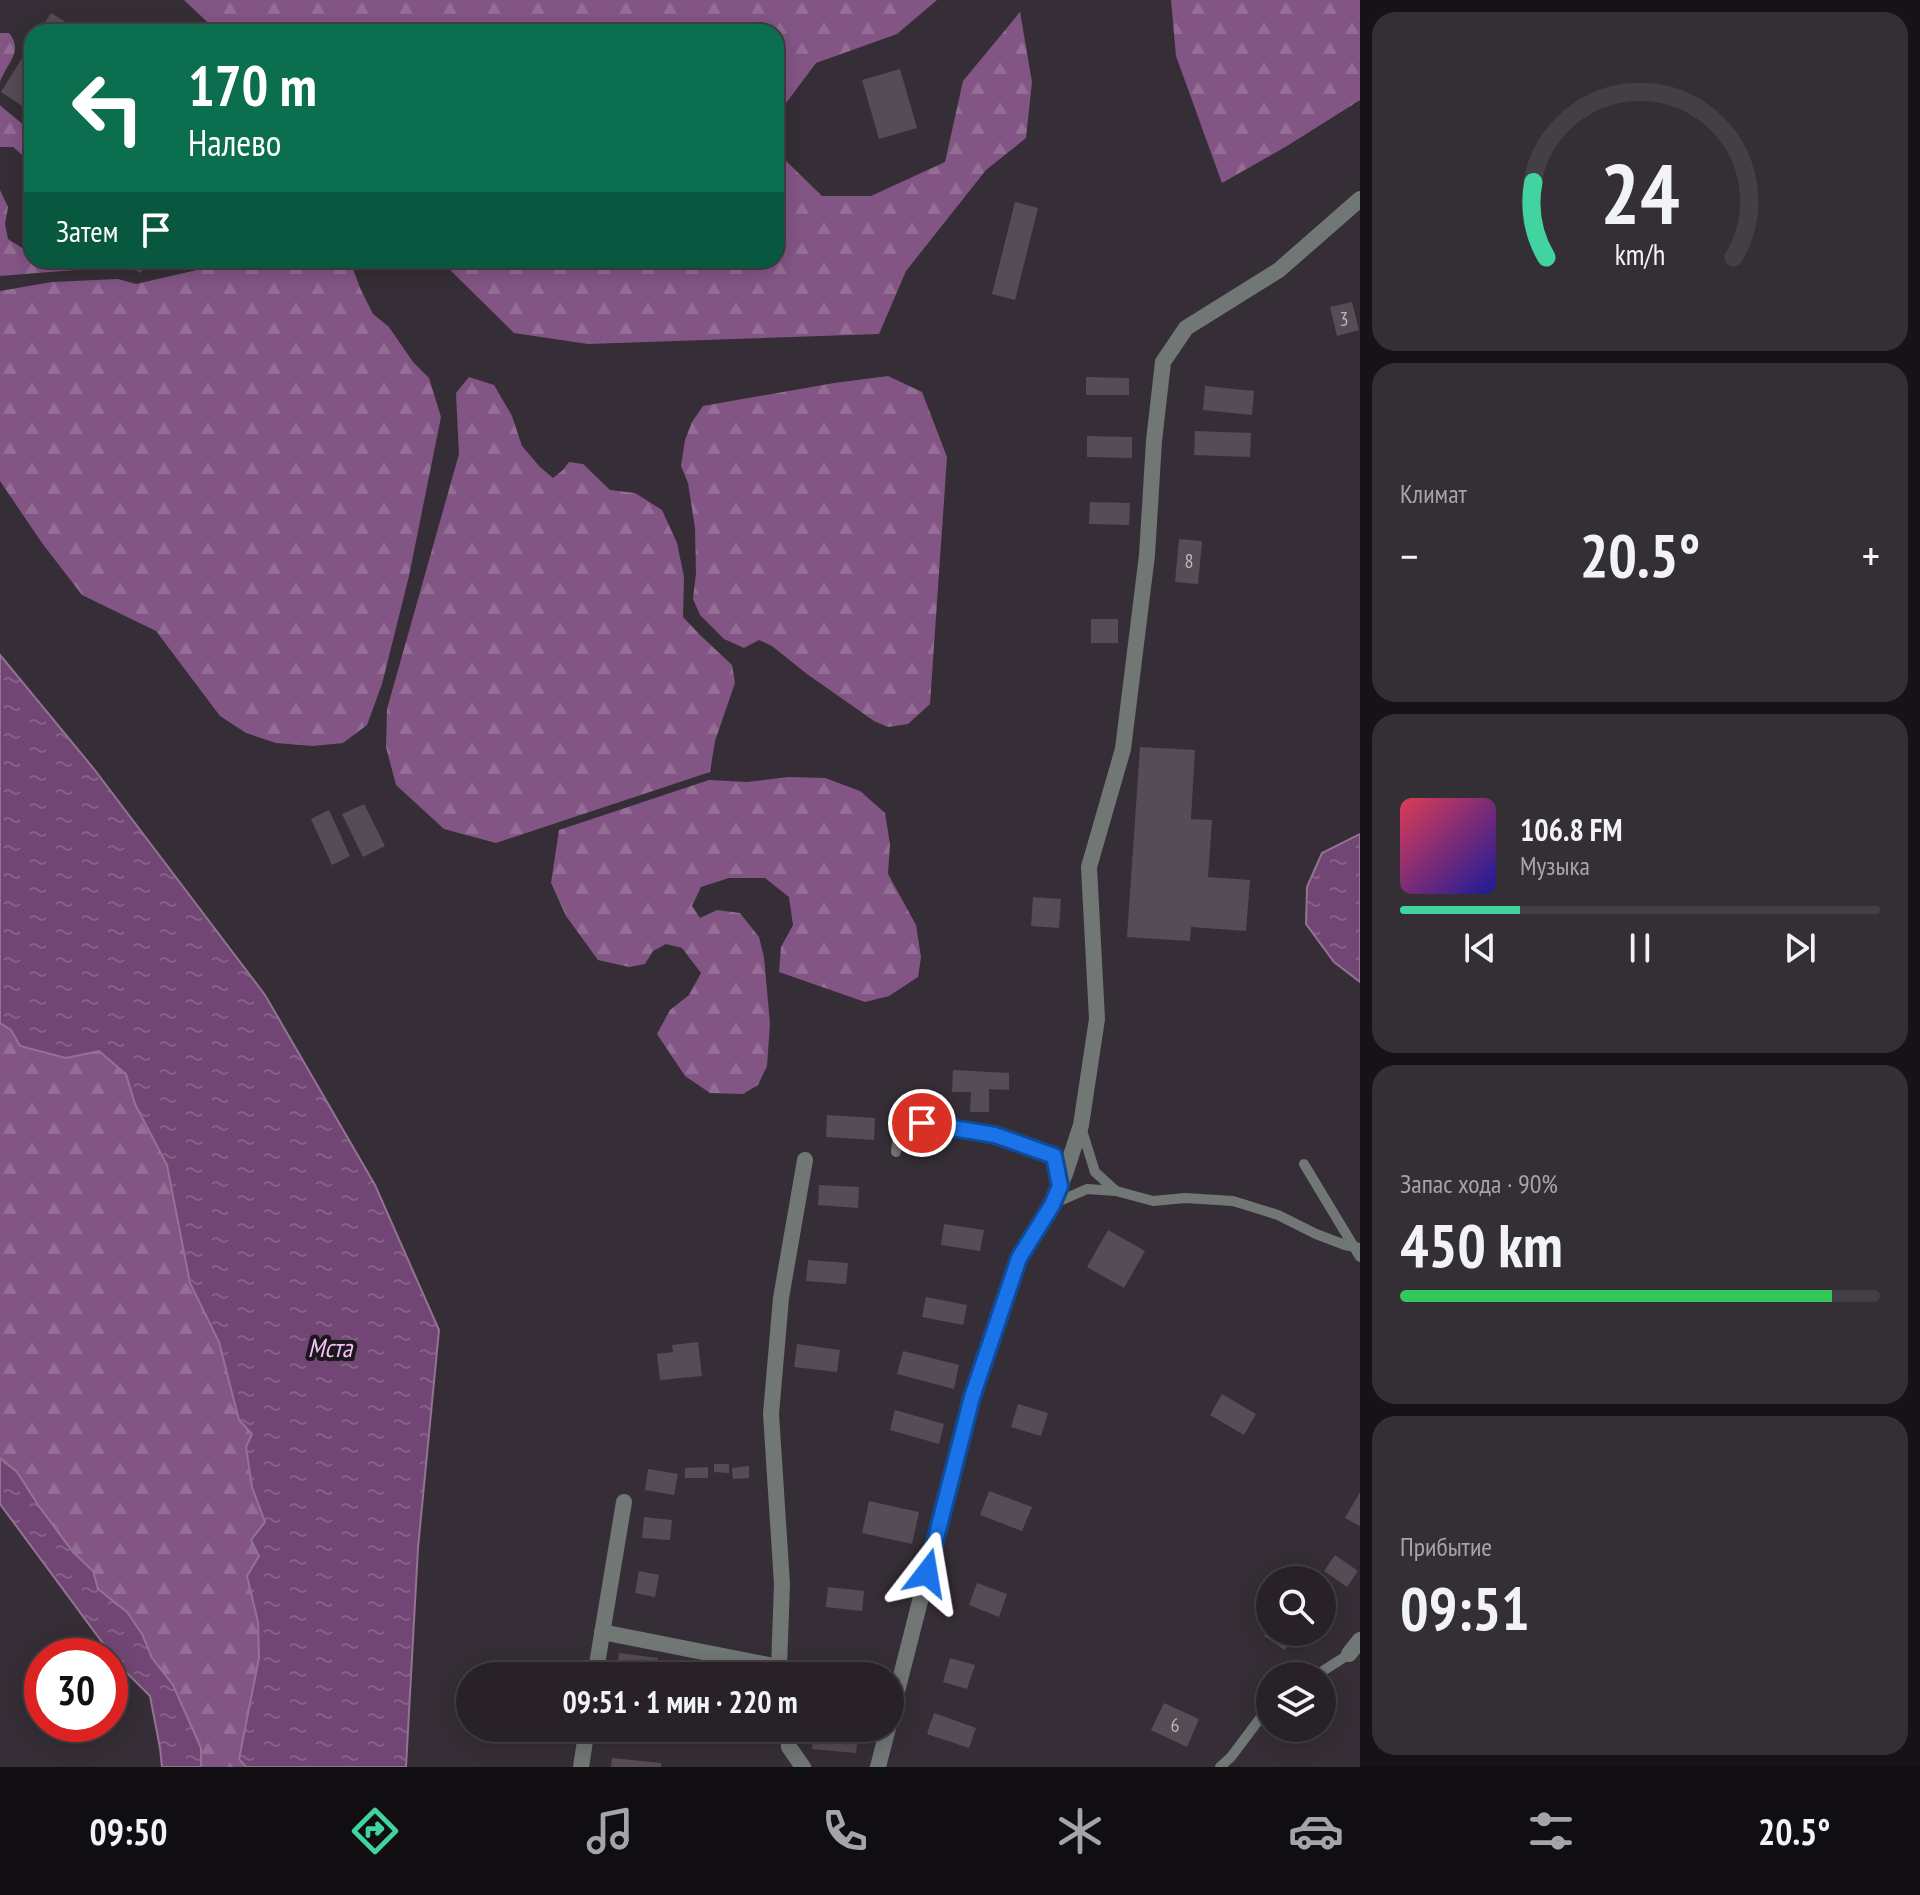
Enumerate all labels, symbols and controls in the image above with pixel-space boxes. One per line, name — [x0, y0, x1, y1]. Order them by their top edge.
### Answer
text: 170 m — [188, 49, 317, 121]
icon: left — [56, 56, 160, 160]
text: Налево — [188, 119, 281, 166]
text: 24 — [1600, 138, 1680, 246]
icon: arrive — [134, 208, 178, 252]
text: Затем — [56, 211, 118, 250]
text: km/h — [1615, 236, 1665, 273]
house number: 3 — [1340, 306, 1349, 332]
text: Климат — [1400, 477, 1467, 510]
text: 20.5° — [1580, 516, 1700, 594]
text: − — [1400, 527, 1418, 584]
text: + — [1862, 527, 1880, 584]
house number: 8 — [1185, 548, 1194, 574]
text: 106.8 FM — [1520, 810, 1622, 849]
text: Музыка — [1520, 849, 1590, 882]
icon: previous — [1458, 926, 1502, 970]
icon: pause — [1618, 926, 1662, 970]
icon: next — [1778, 926, 1822, 970]
pin — [888, 1089, 956, 1157]
icon: arrive — [900, 1101, 944, 1145]
text: Запас хода · 90% — [1400, 1167, 1558, 1200]
text: 450 km — [1400, 1206, 1563, 1284]
water label: Мста — [308, 1331, 354, 1364]
text: Прибытие — [1400, 1530, 1492, 1563]
position arrow — [885, 1531, 969, 1615]
map controls — [1256, 1566, 1336, 1742]
button: search — [1256, 1566, 1336, 1646]
text: 09:51 — [1400, 1569, 1530, 1647]
speed limit sign: 30 — [24, 1638, 128, 1742]
button: layers — [1256, 1662, 1336, 1742]
text: 09:51 · 1 мин · 220 m — [562, 1682, 798, 1721]
house number: 6 — [1171, 1712, 1180, 1738]
icon: directions — [347, 1803, 403, 1859]
icon: music — [582, 1803, 638, 1859]
icon: phone — [817, 1803, 873, 1859]
icon: climate — [1052, 1803, 1108, 1859]
icon: car — [1288, 1803, 1344, 1859]
icon: filters — [1523, 1803, 1579, 1859]
text: 09:50 — [90, 1808, 167, 1855]
text: 20.5° — [1758, 1808, 1830, 1855]

